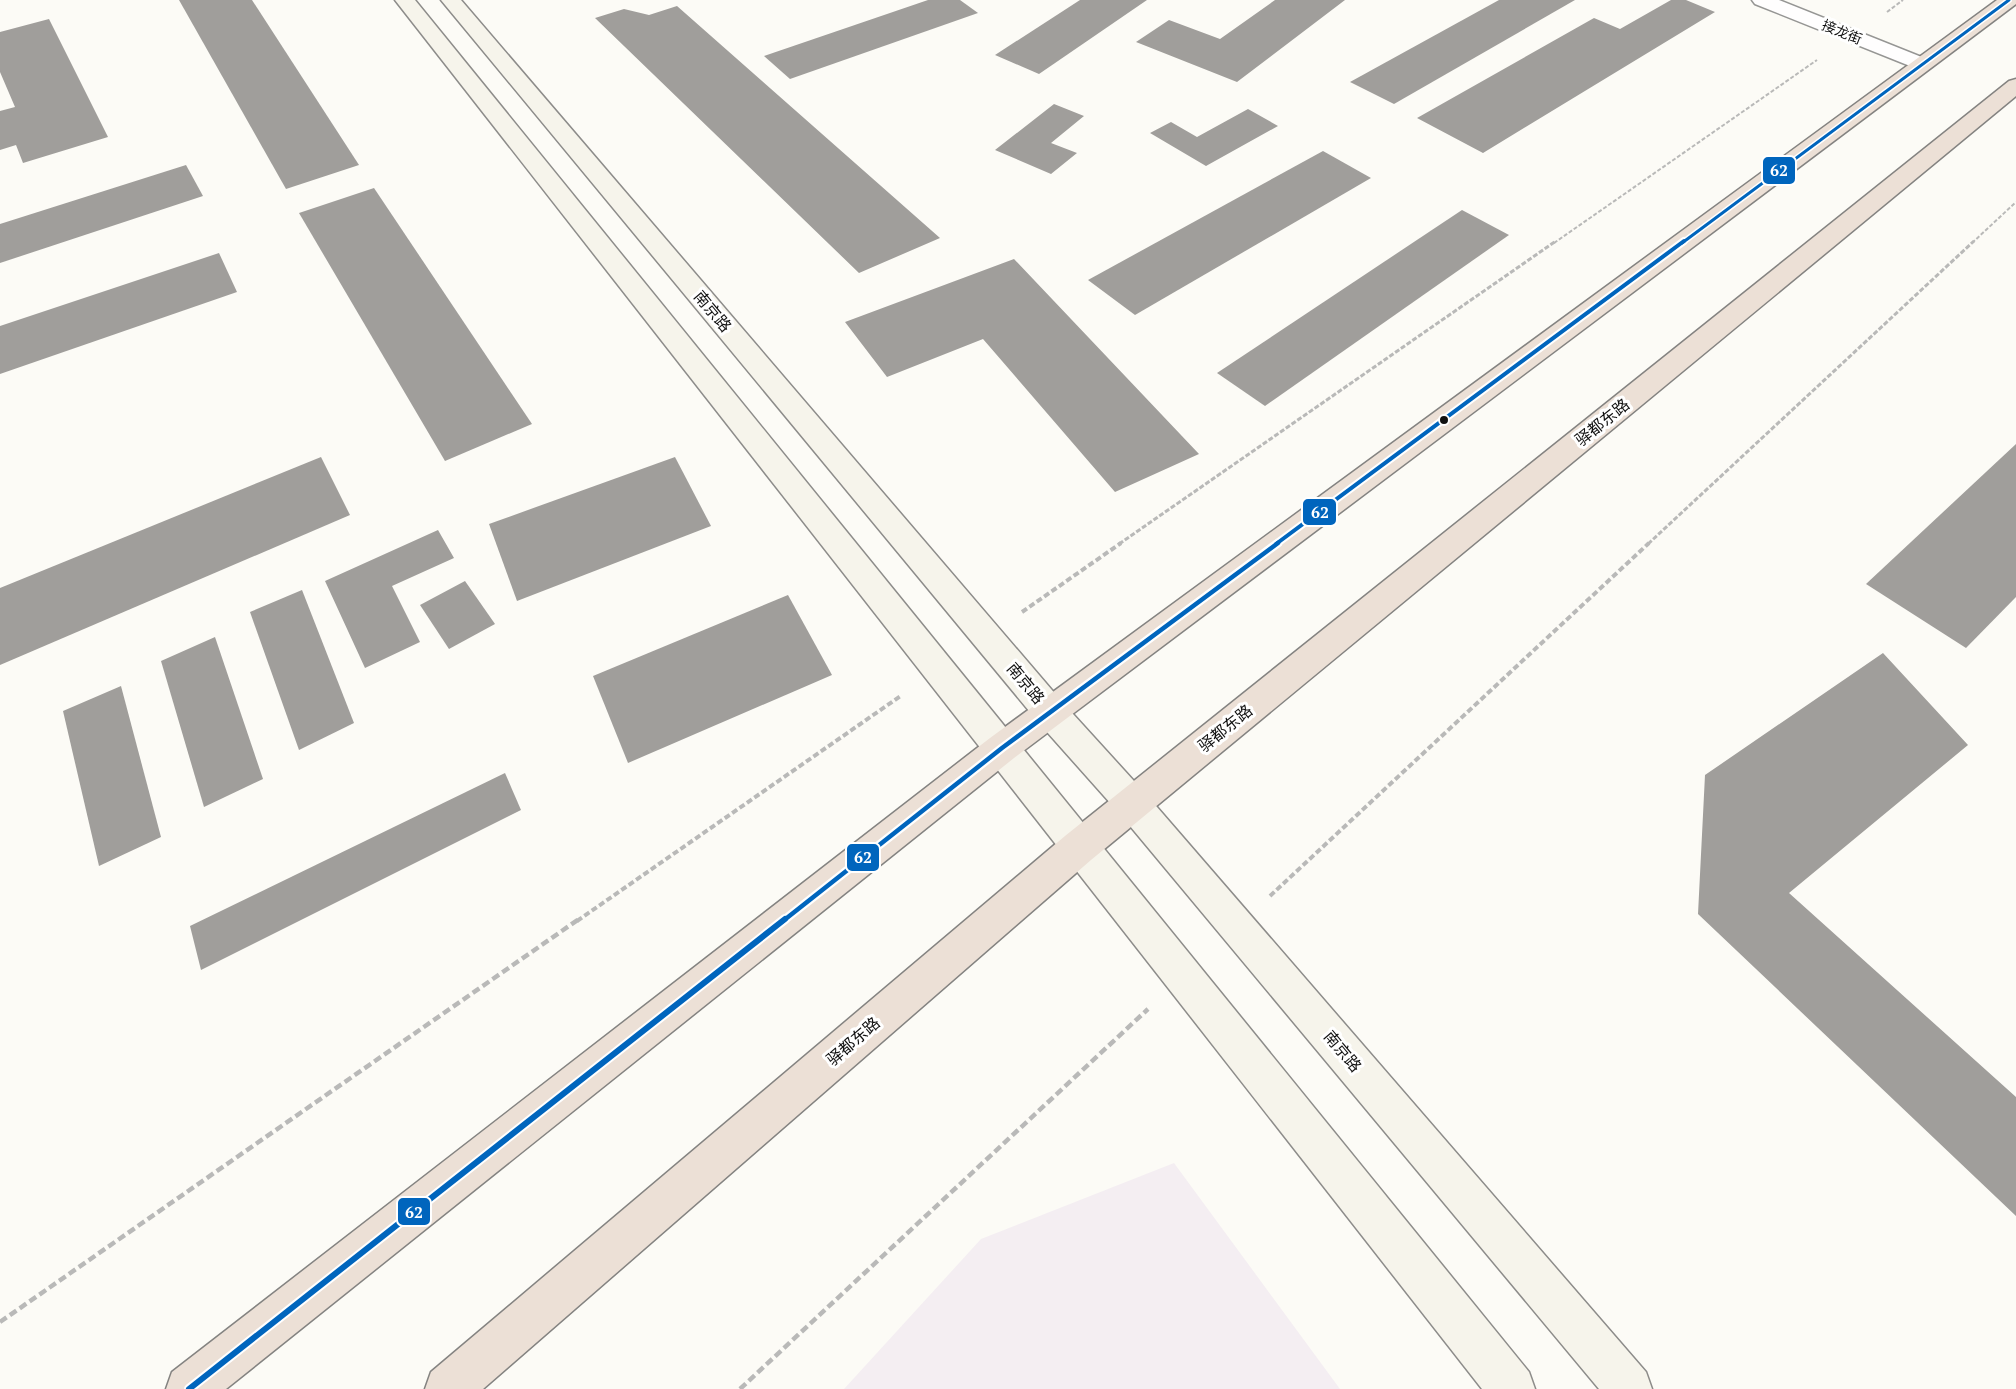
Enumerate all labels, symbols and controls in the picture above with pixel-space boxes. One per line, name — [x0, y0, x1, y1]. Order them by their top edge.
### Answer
street label: 接龙街 — [1819, 15, 1865, 48]
line badge: 62 — [1762, 156, 1796, 185]
text: 62 — [1770, 159, 1788, 181]
street label: 南京路 — [689, 286, 737, 336]
street label: 驿都东路 — [1570, 393, 1634, 451]
unlabelled marker — [1438, 414, 1450, 426]
line badge: 62 — [1302, 498, 1337, 526]
text: 62 — [1311, 501, 1329, 523]
street label: 南京路 — [1002, 658, 1050, 708]
street label: 驿都东路 — [1193, 699, 1257, 757]
line badge: 62 — [846, 843, 880, 872]
text: 62 — [854, 846, 872, 868]
street label: 驿都东路 — [822, 1012, 884, 1070]
street label: 南京路 — [1319, 1026, 1367, 1076]
line badge: 62 — [397, 1197, 431, 1226]
text: 62 — [405, 1201, 423, 1223]

